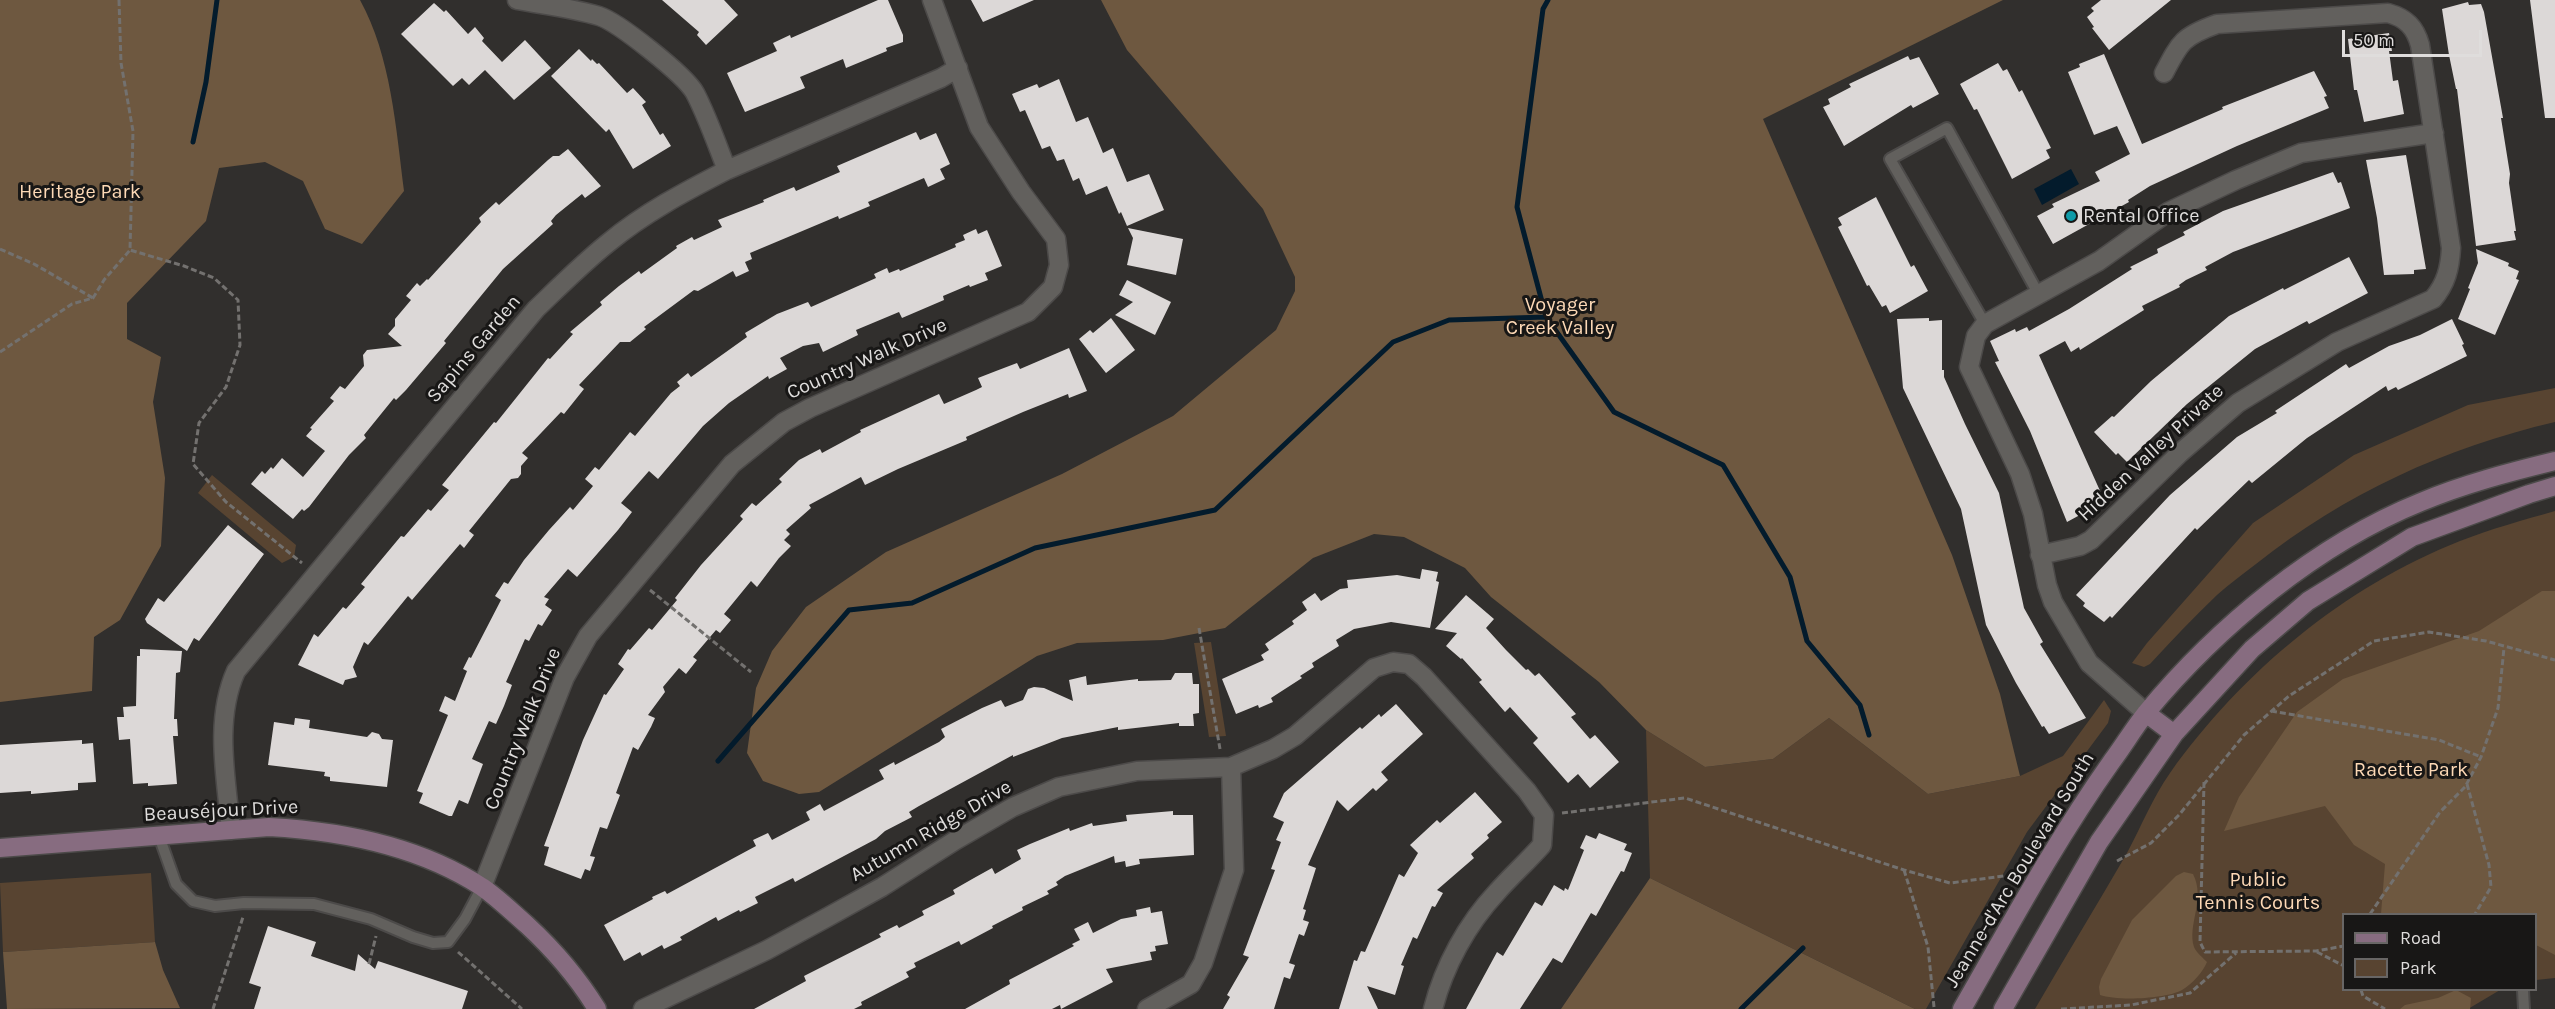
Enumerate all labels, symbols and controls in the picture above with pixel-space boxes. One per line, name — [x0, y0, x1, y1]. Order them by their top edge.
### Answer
scale bar — [2345, 18, 2484, 56]
text: 50 m — [2353, 29, 2395, 51]
park label: Heritage Park — [19, 180, 141, 204]
place label: Rental Office — [2083, 204, 2200, 228]
marker: Rental Office — [2064, 209, 2078, 223]
street label: Sapins Garden — [422, 290, 526, 408]
park label: Voyager Creek Valley — [1506, 293, 1614, 340]
street label: Country Walk Drive — [783, 313, 951, 405]
street label: Hidden Valley Private — [2073, 379, 2229, 527]
street label: Country Walk Drive — [480, 644, 566, 814]
street label: Jeanne-d'Arc Boulevard South — [1940, 748, 2100, 992]
park label: Racette Park — [2354, 758, 2468, 782]
street label: Autumn Ridge Drive — [846, 775, 1016, 887]
street label: Beauséjour Drive — [143, 795, 299, 827]
park label: Public Tennis Courts — [2196, 868, 2320, 915]
legend — [2342, 913, 2537, 991]
text: Road — [2400, 927, 2441, 949]
text: Park — [2400, 957, 2437, 979]

